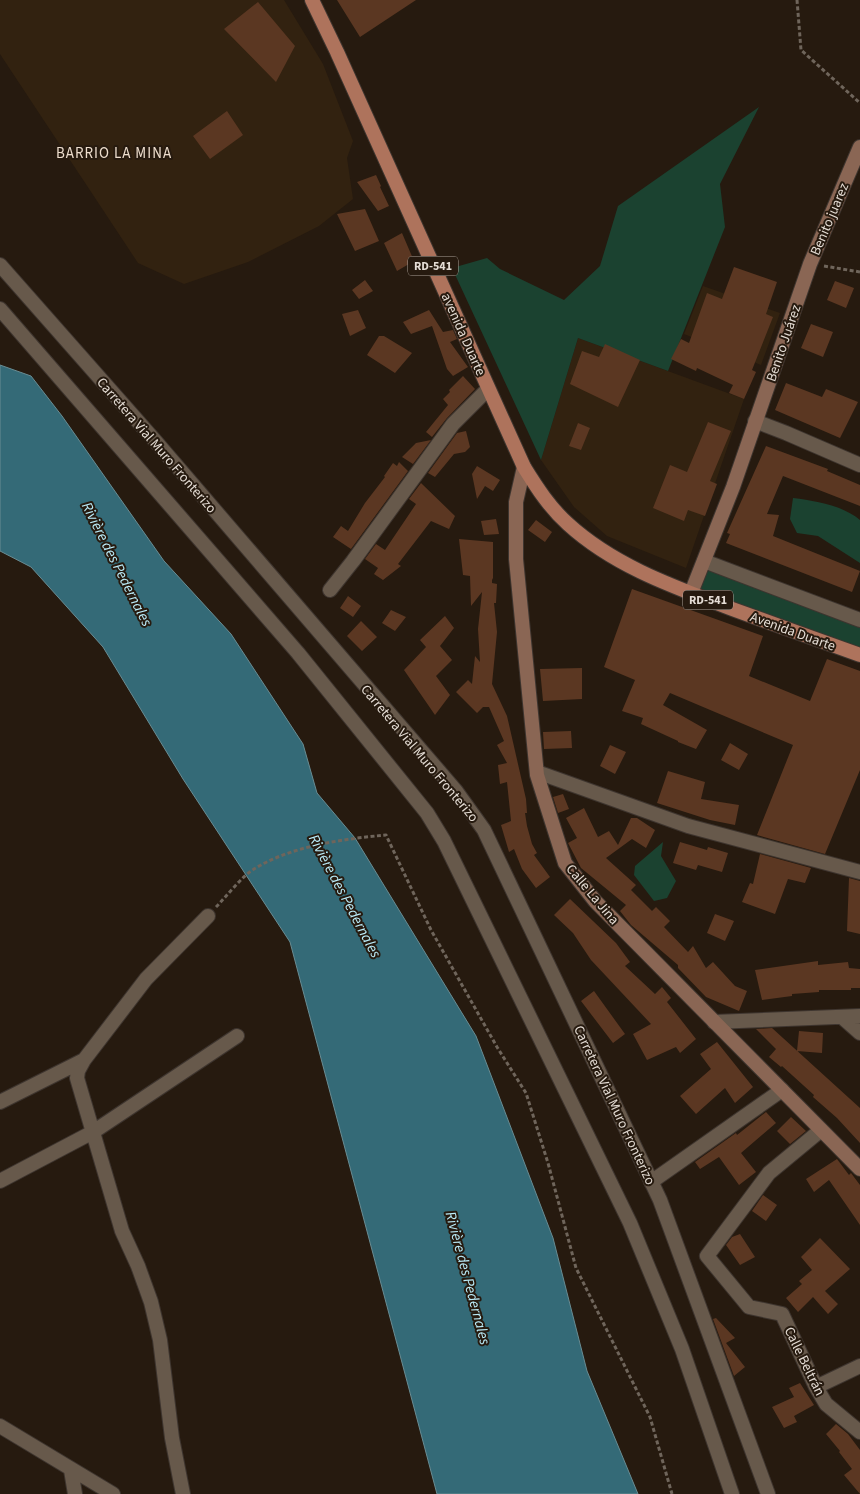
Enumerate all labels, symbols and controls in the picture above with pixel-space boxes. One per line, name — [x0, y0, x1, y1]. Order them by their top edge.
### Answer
district label: BARRIO LA MINA — [56, 143, 172, 164]
street label: Benito juarez — [806, 180, 854, 259]
road number: RD-541 — [408, 256, 458, 276]
street label: avenida Duarte — [436, 290, 490, 379]
street label: Benito Juárez — [761, 302, 806, 384]
street label: Carretera Vial Muro Fronterizo — [92, 373, 221, 518]
water label: Rivière des Pedernales — [76, 498, 157, 630]
road number: RD-541 — [683, 590, 733, 610]
street label: Avenida Duarte — [747, 607, 838, 657]
street label: Carretera Vial Muro Fronterizo — [356, 681, 483, 827]
water label: Rivière des Pedernales — [303, 831, 386, 962]
street label: Calle La Jina — [561, 860, 624, 929]
street label: Carretera Vial Muro Fronterizo — [568, 1022, 660, 1189]
water label: Rivière des Pedernales — [440, 1209, 495, 1347]
street label: Calle Beltrán — [779, 1324, 829, 1399]

